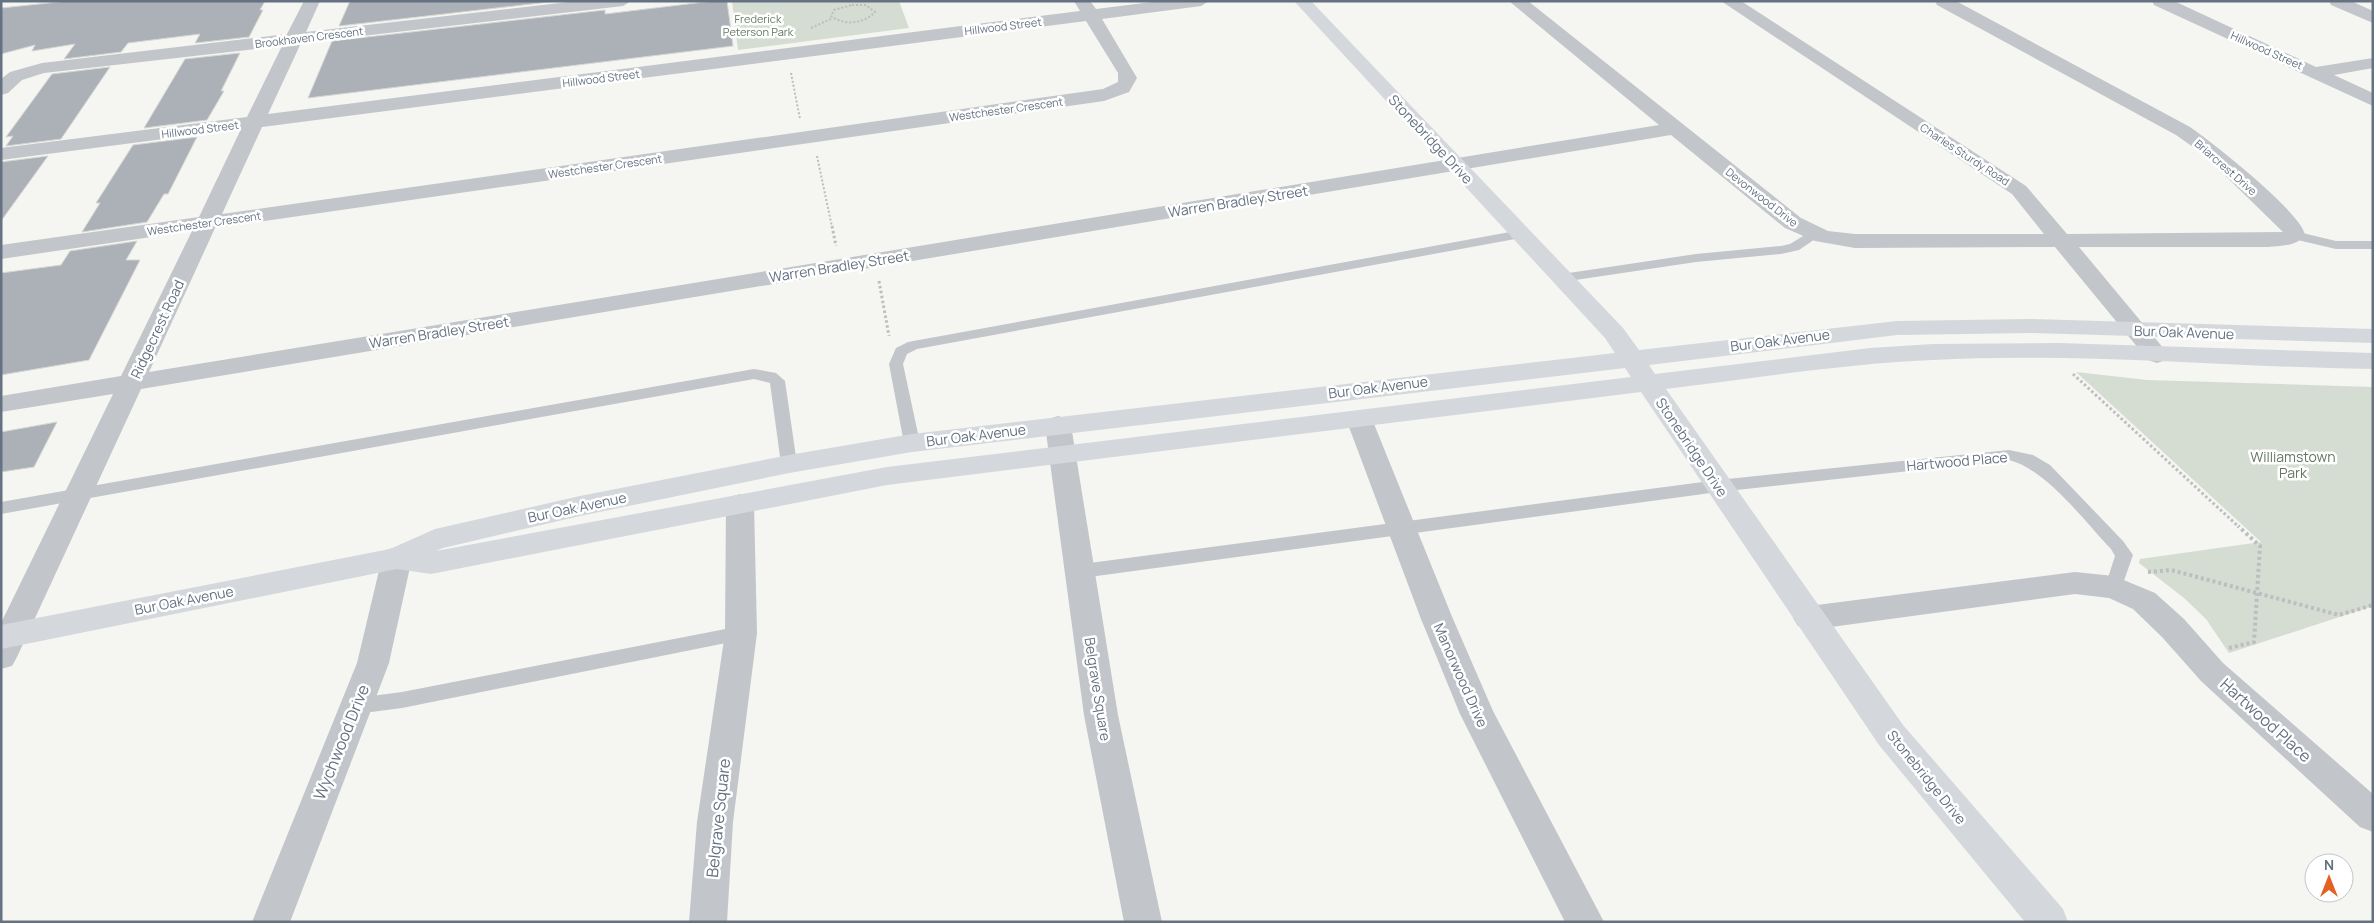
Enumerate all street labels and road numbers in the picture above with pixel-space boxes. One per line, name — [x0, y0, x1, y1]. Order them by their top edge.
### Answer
street label: Hillwood Street — [964, 14, 1042, 38]
street label: Brookhaven Crescent — [254, 23, 364, 51]
street label: Hillwood Street — [2229, 27, 2305, 73]
street label: Hillwood Street — [562, 66, 640, 90]
street label: Stonebridge Drive — [1385, 90, 1477, 188]
street label: Westchester Crescent — [948, 94, 1064, 124]
street label: Hillwood Street — [161, 117, 239, 141]
street label: Charles Sturdy Road — [1917, 119, 2013, 189]
street label: Briarcrest Drive — [2192, 136, 2261, 199]
street label: Westchester Crescent — [547, 151, 663, 181]
street label: Devonwood Drive — [1723, 164, 1802, 230]
street label: Warren Bradley Street — [1167, 181, 1310, 221]
street label: Westchester Crescent — [146, 208, 262, 238]
street label: Warren Bradley Street — [768, 246, 911, 286]
street label: Ridgecrest Road — [126, 277, 188, 381]
street label: Warren Bradley Street — [368, 312, 511, 352]
street label: Bur Oak Avenue — [2134, 321, 2234, 343]
street label: Bur Oak Avenue — [1729, 324, 1831, 356]
street label: Bur Oak Avenue — [1327, 371, 1429, 403]
street label: Stonebridge Drive — [1652, 394, 1732, 500]
street label: Bur Oak Avenue — [925, 419, 1027, 451]
street label: Hartwood Place — [1906, 447, 2008, 475]
street label: Bur Oak Avenue — [526, 487, 628, 527]
street label: Bur Oak Avenue — [133, 581, 235, 619]
street label: Manorwood Drive — [1430, 620, 1492, 730]
street label: Belgrave Square — [1080, 636, 1116, 742]
street label: Hartwood Place — [2216, 673, 2316, 767]
street label: Wychwood Drive — [308, 681, 374, 803]
street label: Stonebridge Drive — [1883, 726, 1971, 828]
street label: Belgrave Square — [701, 757, 735, 879]

